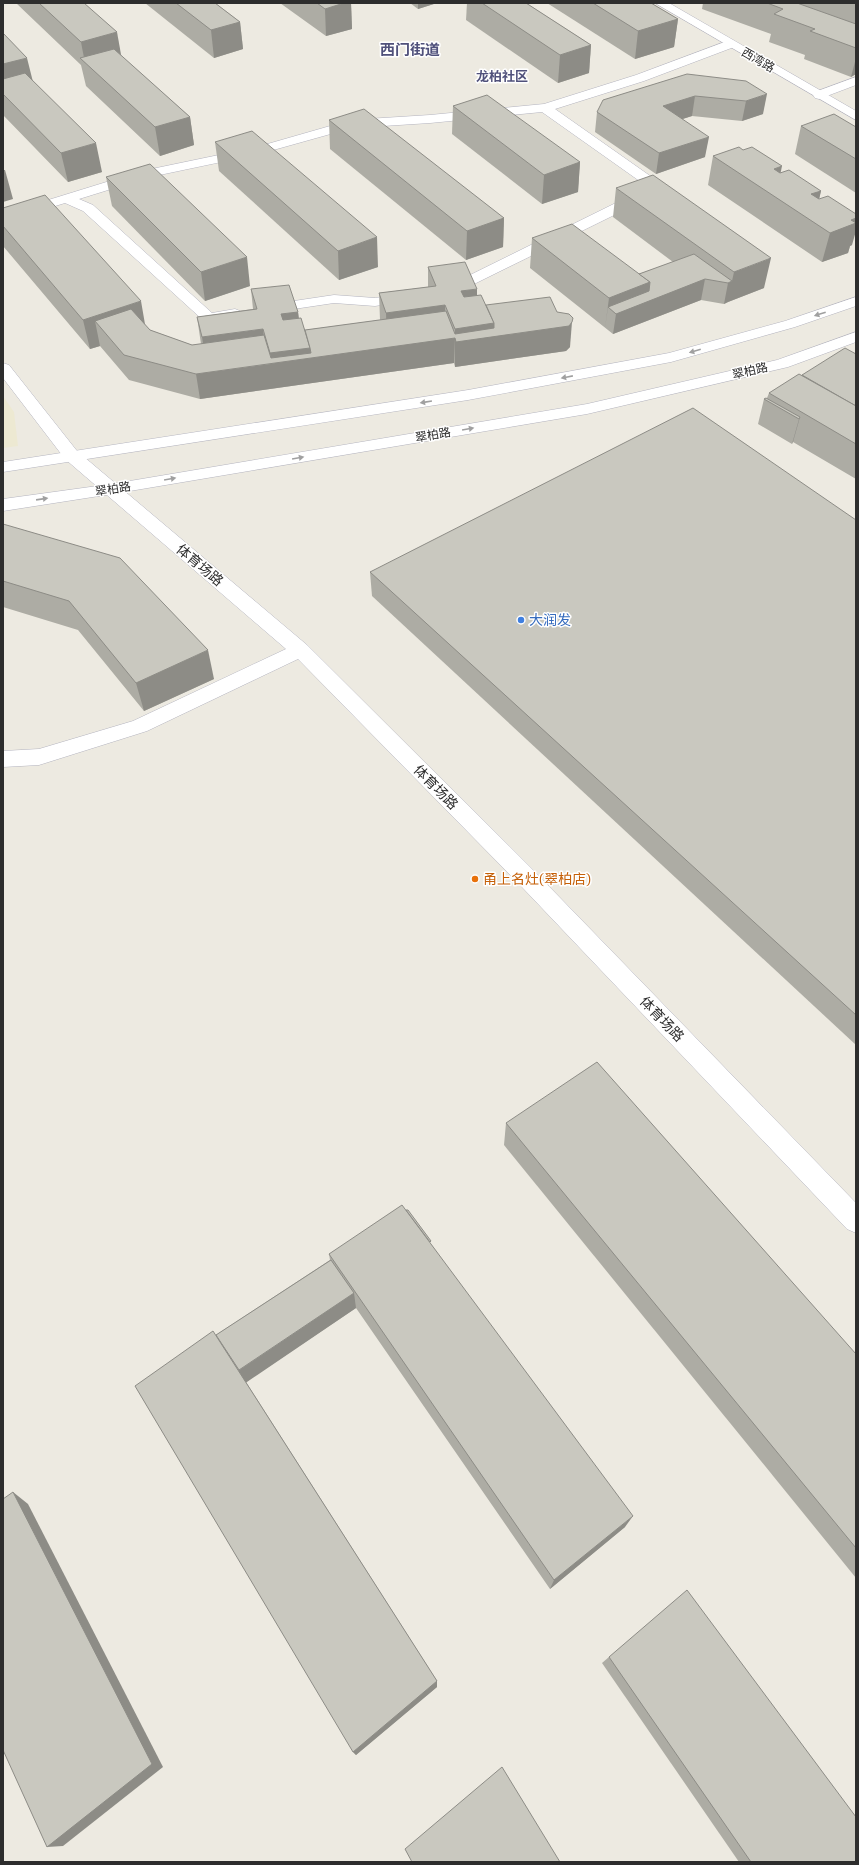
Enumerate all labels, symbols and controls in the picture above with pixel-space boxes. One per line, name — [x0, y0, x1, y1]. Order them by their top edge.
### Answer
district label: 西门街道 — [380, 40, 440, 58]
street label: 西湾路 — [739, 44, 778, 74]
district label: 龙柏社区 — [476, 68, 528, 84]
one-way arrow — [813, 311, 825, 317]
one-way arrow — [688, 348, 700, 354]
street label: 翠柏路 — [731, 359, 769, 381]
one-way arrow — [561, 374, 574, 380]
one-way arrow — [420, 399, 432, 405]
street label: 翠柏路 — [414, 424, 452, 444]
one-way arrow — [462, 426, 474, 432]
one-way arrow — [292, 454, 304, 460]
one-way arrow — [164, 476, 176, 482]
street label: 翠柏路 — [94, 478, 132, 498]
one-way arrow — [36, 496, 48, 502]
street label: 体育场路 — [173, 540, 227, 589]
place label: 大润发 — [529, 611, 571, 628]
marker: 大润发 — [516, 615, 526, 625]
street label: 体育场路 — [411, 761, 462, 812]
place label: 甬上名灶(翠柏店) — [483, 870, 591, 887]
marker: 甬上名灶(翠柏店) — [470, 874, 480, 884]
street label: 体育场路 — [637, 993, 688, 1045]

